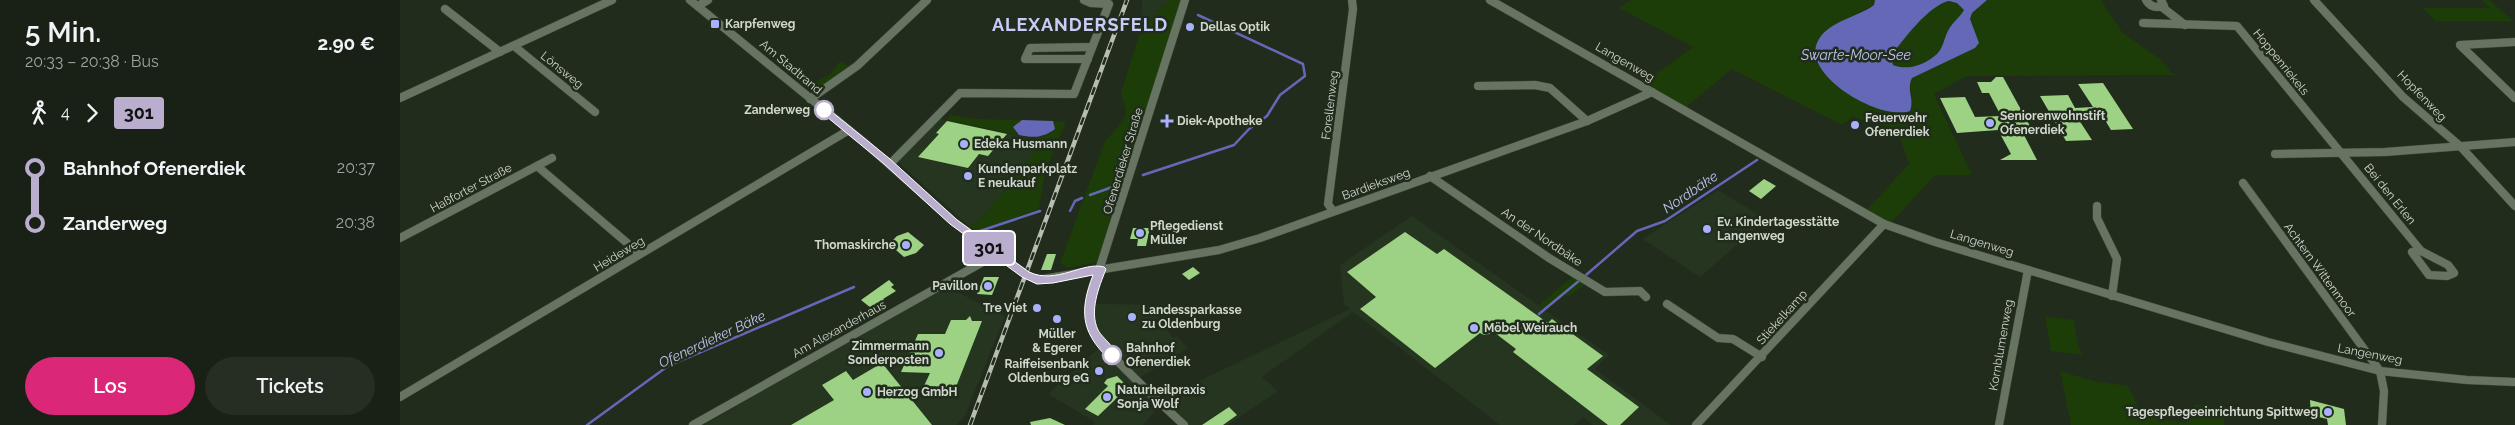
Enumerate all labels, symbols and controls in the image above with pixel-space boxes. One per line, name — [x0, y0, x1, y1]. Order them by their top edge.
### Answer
district label: ALEXANDERSFELD — [992, 14, 1168, 35]
text: 5 Min. — [25, 16, 101, 49]
place label: Karpfenweg — [725, 17, 795, 31]
marker: Karpfenweg — [709, 18, 721, 30]
place label: Dellas Optik — [1200, 20, 1270, 34]
marker: Dellas Optik — [1184, 21, 1196, 33]
street label: Hoppenriekels — [2250, 26, 2312, 98]
text: 2.90 € — [317, 32, 375, 54]
street label: Am Stadtrand — [757, 37, 825, 97]
street label: Langenweg — [1593, 39, 1657, 85]
water label: Swarte-Moor-See — [1800, 47, 1912, 63]
street label: Lönsweg — [538, 49, 586, 91]
text: 20:33 – 20:38 · Bus — [25, 52, 159, 71]
street label: Hopfenweg — [2394, 68, 2450, 124]
street label: Forellenweg — [1319, 70, 1341, 140]
icon: walk — [25, 99, 53, 127]
icon: forward — [78, 99, 106, 127]
marker: Zanderweg — [814, 100, 834, 120]
text: 301 — [124, 102, 154, 123]
text: 4 — [61, 103, 70, 122]
place label: Zanderweg — [744, 103, 810, 117]
street label: Ofenerdieker Straße — [1100, 106, 1146, 216]
place label: Seniorenwohnstift Ofenerdiek — [2000, 109, 2106, 137]
place label: Feuerwehr Ofenerdiek — [1865, 111, 1930, 139]
place label: Diek-Apotheke — [1177, 114, 1262, 128]
marker: Diek-Apotheke — [1161, 115, 1173, 127]
marker: Seniorenwohnstift Ofenerdiek — [1984, 117, 1996, 129]
marker: Feuerwehr Ofenerdiek — [1849, 119, 1861, 131]
place label: Edeka Husmann — [974, 137, 1067, 151]
marker: Edeka Husmann — [958, 138, 970, 150]
text: Bahnhof Ofenerdiek — [63, 157, 246, 179]
text: 20:37 — [337, 158, 375, 177]
street label: Haßforter Straße — [428, 161, 514, 215]
street label: Bei den Erlen — [2361, 161, 2419, 227]
place label: Kundenparkplatz E neukauf — [978, 162, 1077, 190]
street label: Bardieksweg — [1340, 165, 1412, 203]
water label: Nordbäke — [1659, 168, 1721, 216]
marker: Kundenparkplatz E neukauf — [962, 170, 974, 182]
street label: An der Nordbäke — [1499, 205, 1585, 269]
text: Zanderweg — [63, 212, 167, 234]
text: 20:38 — [336, 213, 375, 232]
place label: Ev. Kindertagesstätte Langenweg — [1717, 215, 1839, 243]
place label: Pflegedienst Müller — [1150, 219, 1223, 247]
street label: Achtern Wittenmoor — [2281, 220, 2359, 320]
marker: Ev. Kindertagesstätte Langenweg — [1701, 223, 1713, 235]
marker: Pflegedienst Müller — [1134, 227, 1146, 239]
street label: Langenweg — [1948, 227, 2016, 259]
line badge: 301 — [960, 232, 1018, 264]
street label: Heideweg — [591, 233, 647, 275]
text: 301 — [974, 237, 1004, 258]
place label: Thomaskirche — [815, 238, 896, 252]
marker: Thomaskirche — [900, 239, 912, 251]
place label: Pavillon — [932, 279, 978, 293]
marker: Pavillon — [982, 280, 994, 292]
street label: Stiekelkamp — [1754, 287, 1810, 347]
street label: Am Alexanderhaus — [790, 297, 888, 361]
street label: Kornblumenweg — [1986, 298, 2016, 392]
place label: Tre Viet — [983, 301, 1027, 315]
marker: Tre Viet — [1031, 302, 1043, 314]
place label: Landessparkasse zu Oldenburg — [1142, 303, 1242, 331]
water label: Ofenerdieker Bäke — [656, 307, 768, 371]
marker: Landessparkasse zu Oldenburg — [1126, 311, 1138, 323]
marker: Müller & Egerer — [1051, 313, 1063, 325]
place label: Möbel Weirauch — [1484, 321, 1577, 335]
marker: Möbel Weirauch — [1468, 322, 1480, 334]
place label: Müller & Egerer — [1032, 327, 1082, 355]
place label: Zimmermann Sonderposten — [848, 339, 929, 367]
place label: Bahnhof Ofenerdiek — [1126, 341, 1191, 369]
street label: Langenweg — [2336, 341, 2404, 367]
marker: Bahnhof Ofenerdiek — [1102, 345, 1122, 365]
marker: Zimmermann Sonderposten — [933, 347, 945, 359]
button: Los — [25, 357, 195, 415]
button: Tickets — [205, 357, 375, 415]
place label: Raiffeisenbank Oldenburg eG — [1005, 357, 1089, 385]
marker: Raiffeisenbank Oldenburg eG — [1093, 365, 1105, 377]
place label: Naturheilpraxis Sonja Wolf — [1117, 383, 1205, 411]
place label: Herzog GmbH — [877, 385, 958, 399]
marker: Herzog GmbH — [861, 386, 873, 398]
marker: Naturheilpraxis Sonja Wolf — [1101, 391, 1113, 403]
place label: Tagespflegeeinrichtung Spittweg — [2126, 405, 2318, 419]
marker: Tagespflegeeinrichtung Spittweg — [2322, 406, 2334, 418]

